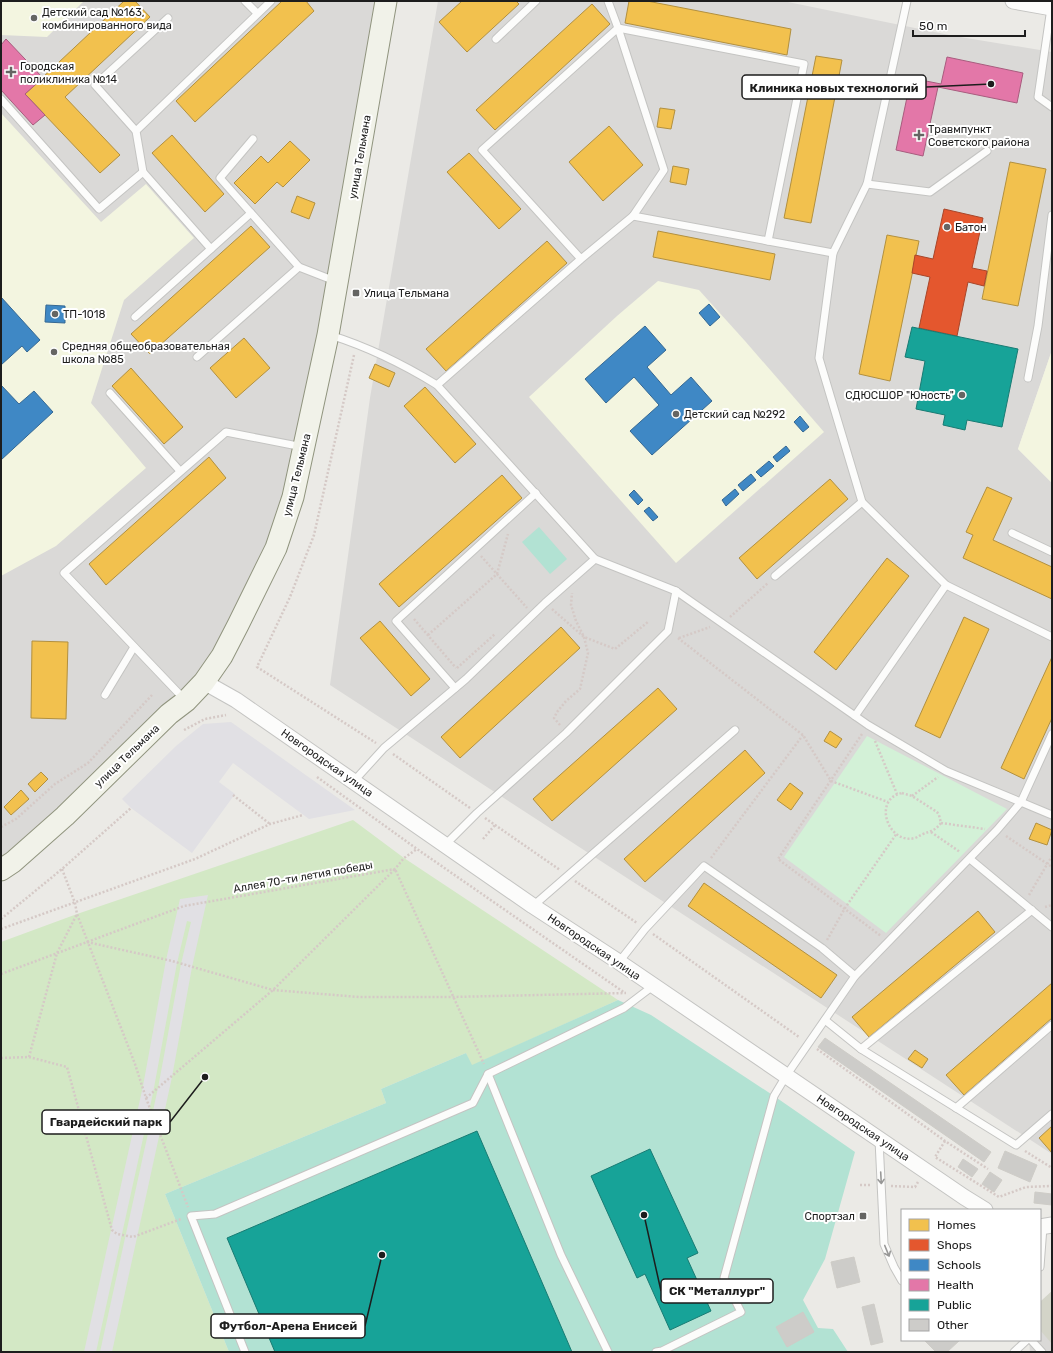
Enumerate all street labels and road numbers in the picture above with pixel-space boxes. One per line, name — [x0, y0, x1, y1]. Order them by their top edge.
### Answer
street label: улица Тельмана — [346, 114, 374, 200]
street label: улица Тельмана — [280, 432, 314, 518]
street label: улица Тельмана — [92, 722, 162, 790]
street label: Новгородская улица — [279, 726, 375, 800]
street label: Аллея 70-ти летия победы — [232, 858, 374, 896]
street label: Новгородская улица — [545, 911, 643, 983]
street label: Новгородская улица — [814, 1092, 912, 1164]

